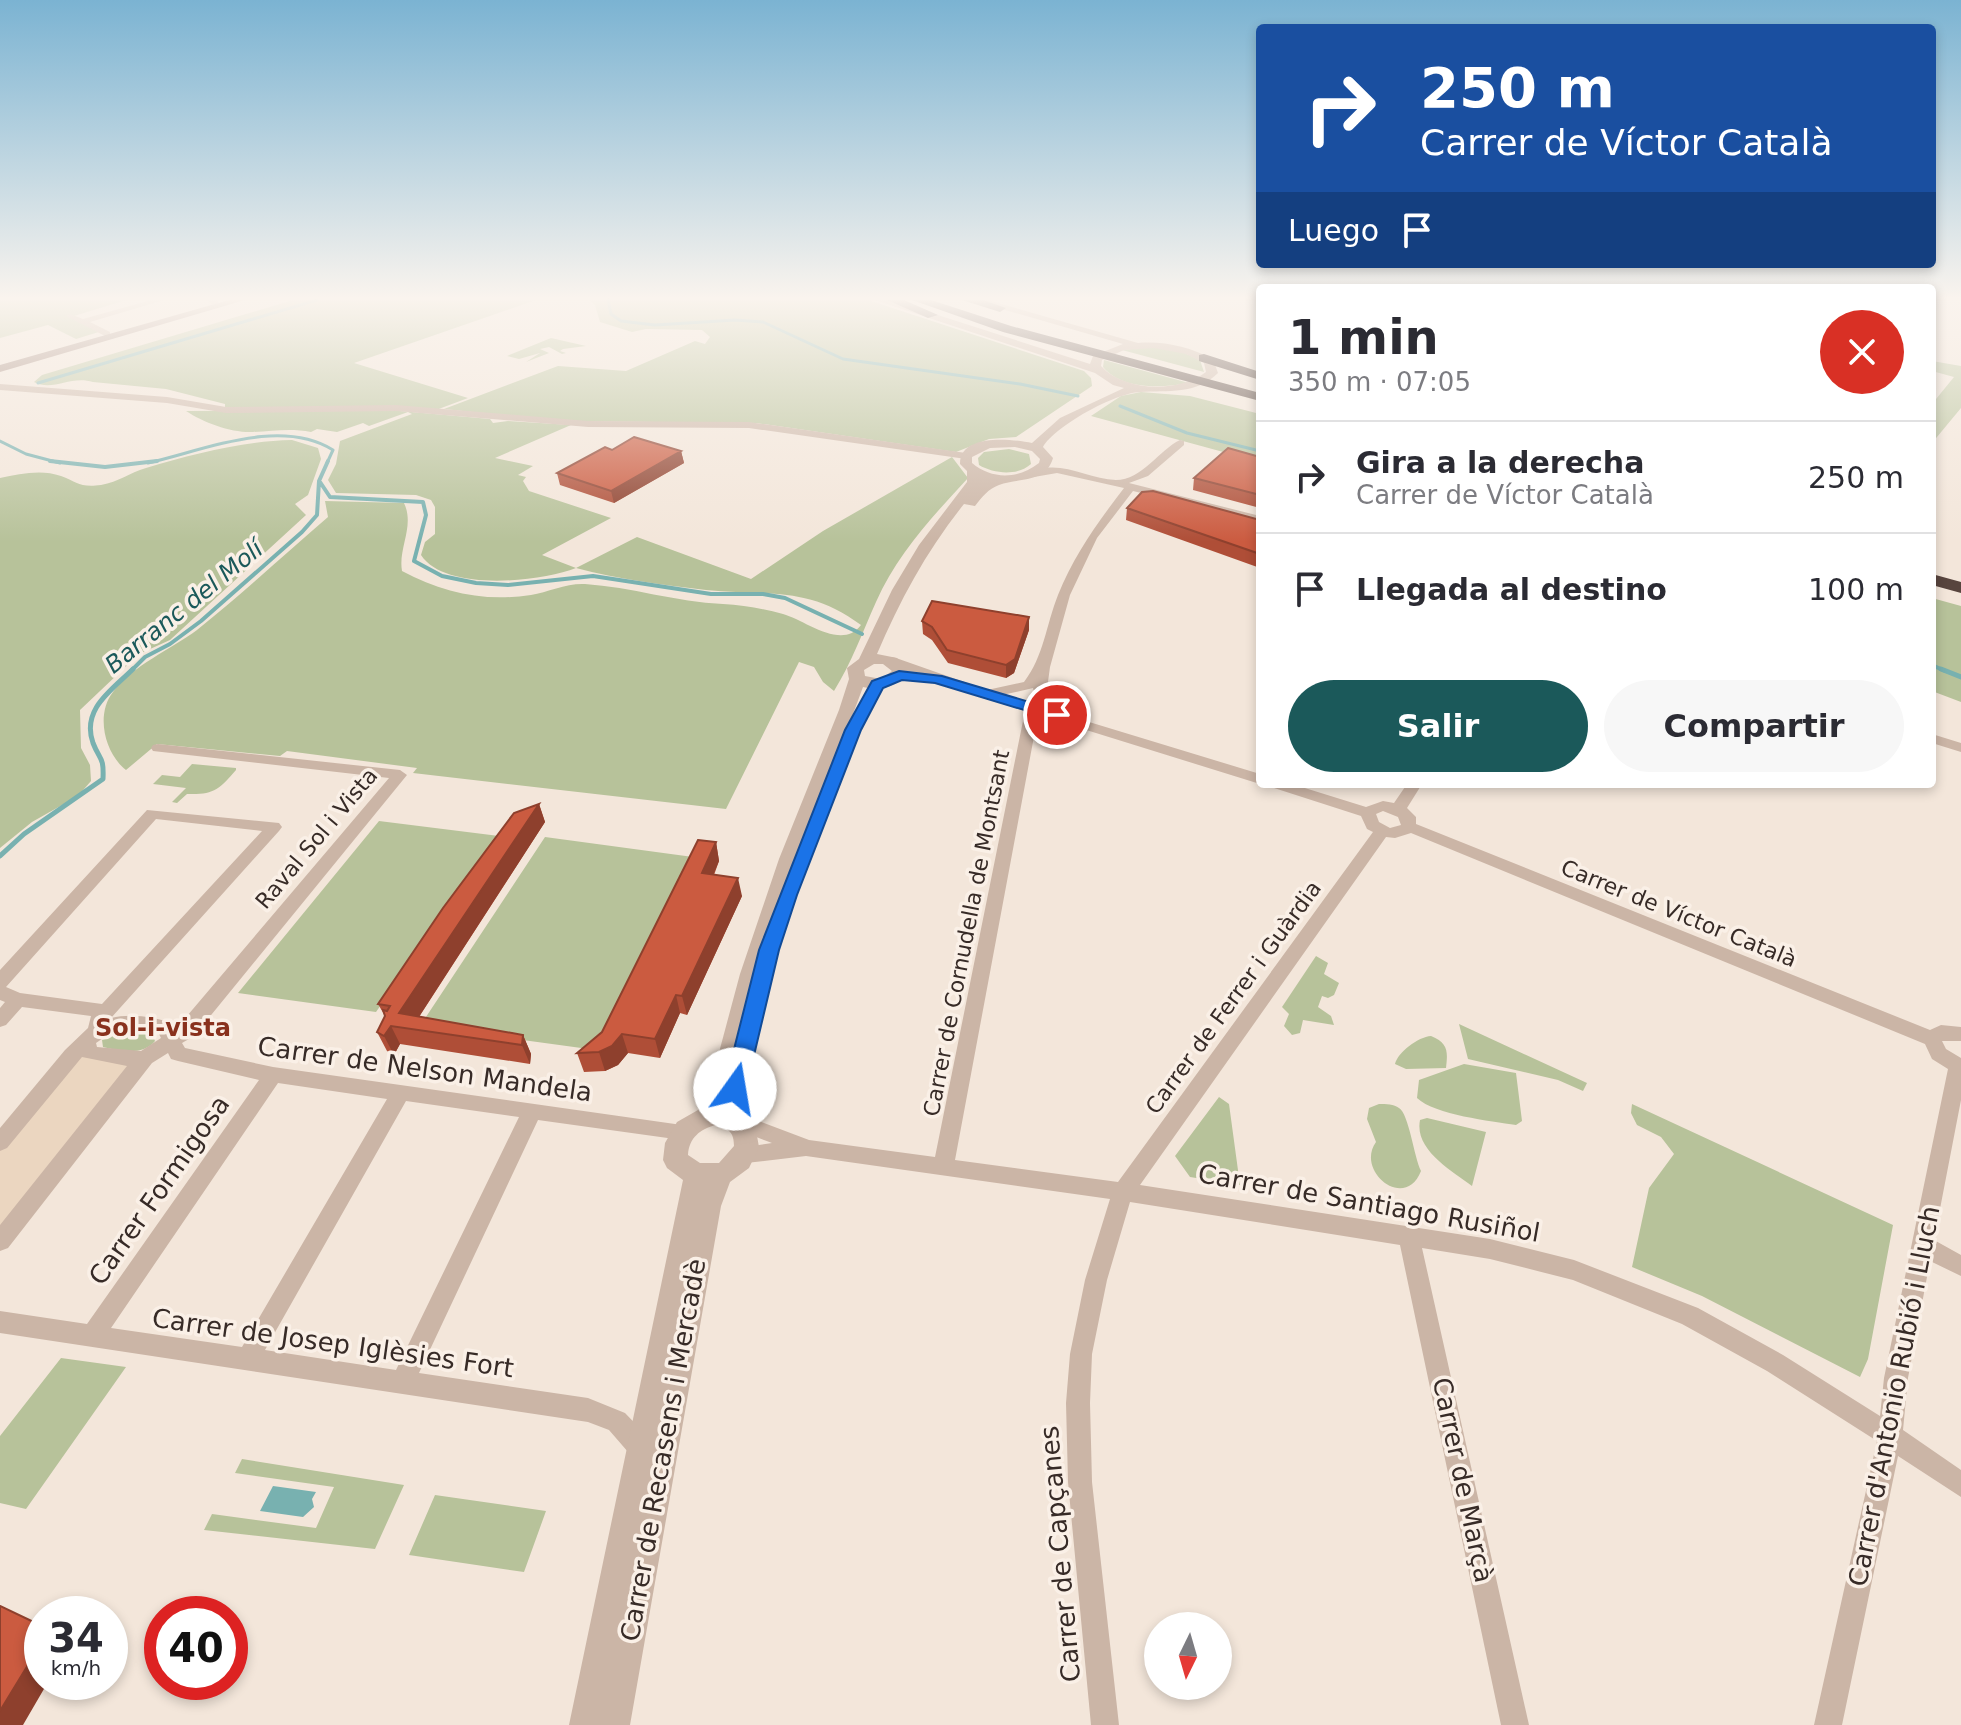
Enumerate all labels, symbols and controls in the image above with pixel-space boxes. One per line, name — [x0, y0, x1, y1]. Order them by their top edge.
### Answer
text: 250 m — [1420, 55, 1615, 120]
icon: right — [1288, 56, 1392, 160]
text: Carrer de Víctor Català — [1420, 122, 1832, 163]
icon: arrive — [1395, 208, 1439, 252]
text: Luego — [1288, 213, 1379, 248]
text: 1 min — [1288, 309, 1439, 365]
button: close — [1820, 310, 1904, 394]
text: 350 m · 07:05 — [1288, 367, 1471, 397]
text: Gira a la derecha — [1356, 445, 1644, 480]
icon: right — [1288, 455, 1332, 499]
text: 250 m — [1808, 460, 1904, 495]
text: Carrer de Víctor Català — [1356, 480, 1654, 510]
water label: Barranc del Molí — [100, 533, 271, 679]
icon: arrive — [1288, 567, 1332, 611]
text: Llegada al destino — [1356, 572, 1667, 607]
text: 100 m — [1808, 572, 1904, 607]
button: Salir — [1288, 680, 1588, 772]
button: Compartir — [1604, 680, 1904, 772]
pin — [1023, 681, 1091, 749]
icon: arrive — [1035, 693, 1079, 737]
street label: Carrer de Cornudella de Montsant — [919, 747, 1014, 1118]
street label: Raval Sol i Vista — [250, 763, 382, 914]
street label: Carrer de Víctor Català — [1557, 855, 1800, 972]
street label: Carrer de Ferrer i Guàrdia — [1141, 876, 1326, 1119]
district label: Sol-i-vista — [95, 1014, 231, 1042]
street label: Carrer de Nelson Mandela — [256, 1031, 594, 1107]
position arrow — [693, 1047, 777, 1131]
street label: Carrer Formigosa — [82, 1090, 236, 1290]
street label: Carrer de Santiago Rusiñol — [1196, 1158, 1542, 1248]
street label: Carrer d'Antonio Rubió i Lluch — [1842, 1203, 1946, 1589]
street label: Carrer de Recasens i Mercadè — [615, 1256, 711, 1644]
street label: Carrer de Josep Iglèsies Fort — [150, 1303, 516, 1383]
street label: Carrer de Marçà — [1427, 1375, 1499, 1585]
street label: Carrer de Capçanes — [1034, 1425, 1086, 1683]
speed limit sign: 40 — [144, 1596, 248, 1700]
north arrow — [1144, 1612, 1232, 1700]
map controls — [1144, 1612, 1232, 1700]
text: 34 — [48, 1615, 104, 1661]
text: km/h — [51, 1656, 101, 1680]

